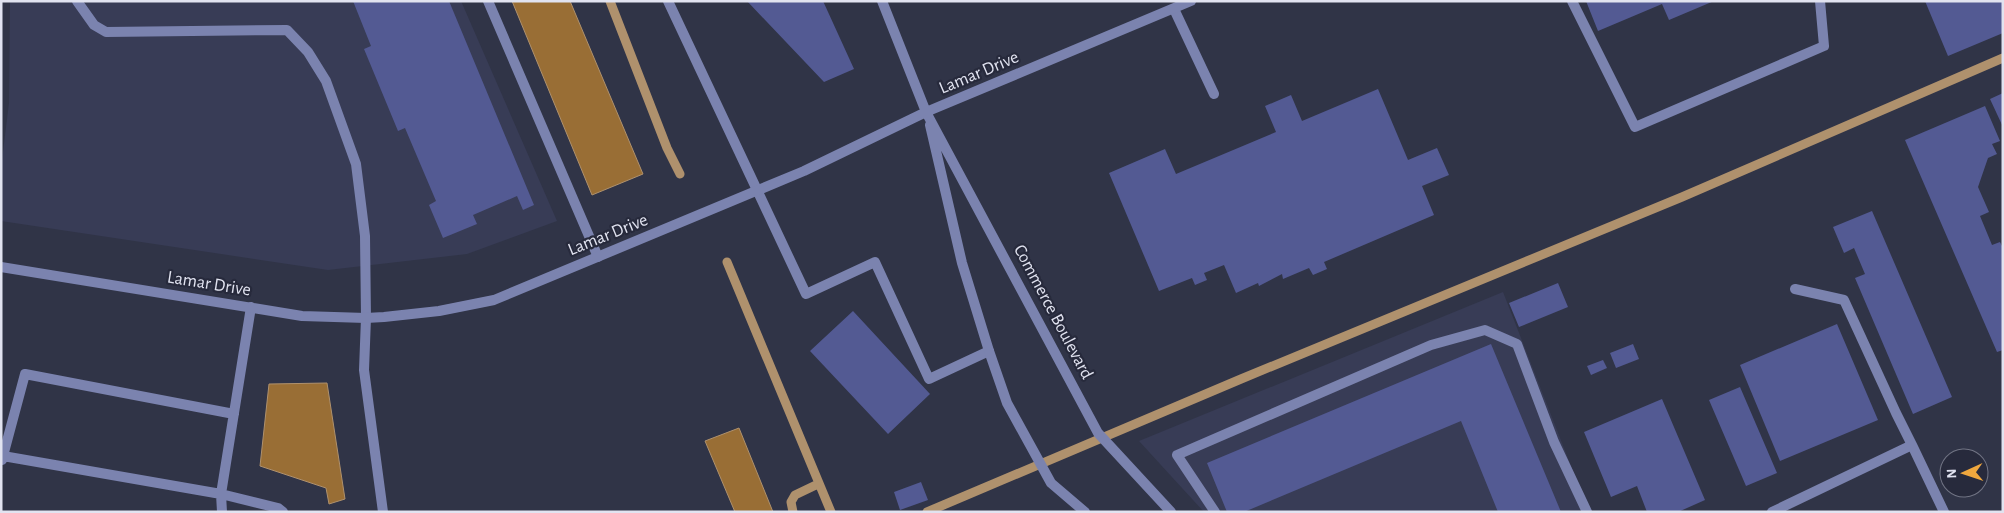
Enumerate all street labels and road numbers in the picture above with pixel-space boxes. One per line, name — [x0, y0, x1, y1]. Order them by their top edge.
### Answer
street label: Lamar Drive — [937, 48, 1021, 98]
street label: Lamar Drive — [566, 211, 650, 259]
street label: Commerce Boulevard — [1010, 242, 1096, 382]
street label: Lamar Drive — [166, 269, 252, 299]

